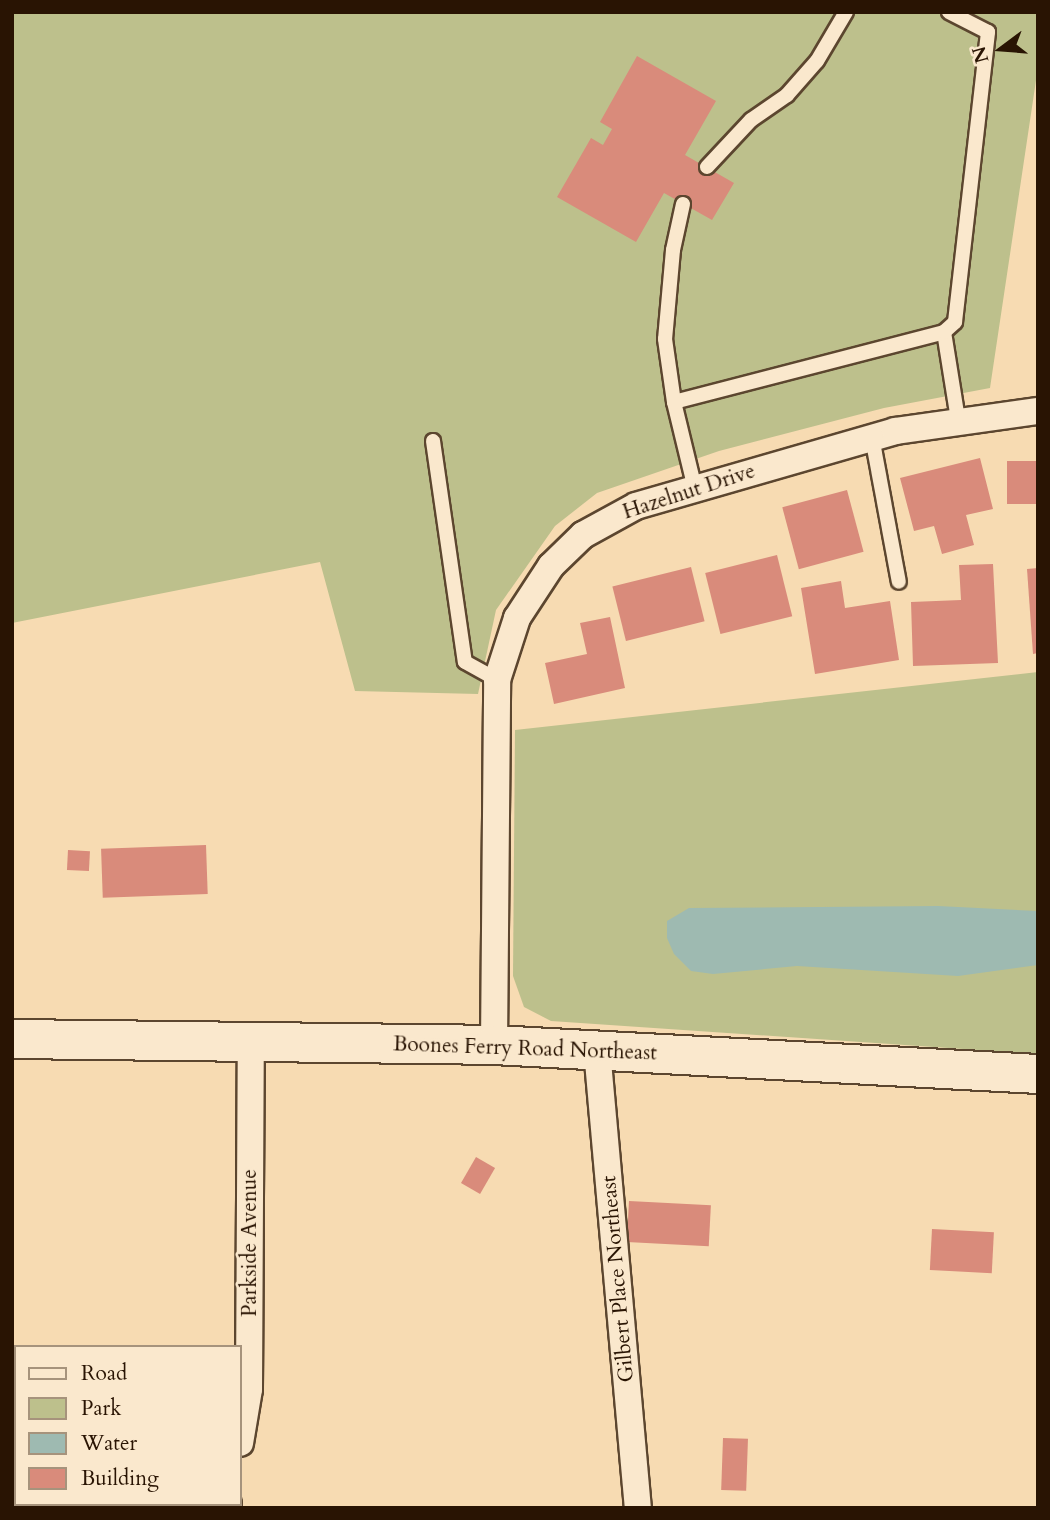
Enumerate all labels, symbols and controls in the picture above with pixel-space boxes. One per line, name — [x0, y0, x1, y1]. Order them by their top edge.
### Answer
north arrow — [966, 14, 1036, 84]
text: N — [966, 43, 996, 66]
street label: Hazelnut Drive — [620, 459, 758, 525]
street label: Boones Ferry Road Northeast — [393, 1032, 657, 1066]
street label: Parkside Avenue — [237, 1169, 263, 1317]
street label: Gilbert Place Northeast — [596, 1175, 640, 1383]
legend — [14, 1345, 242, 1506]
text: Road — [81, 1359, 127, 1388]
text: Park — [81, 1394, 121, 1423]
text: Water — [81, 1429, 137, 1458]
text: Building — [81, 1464, 159, 1493]

